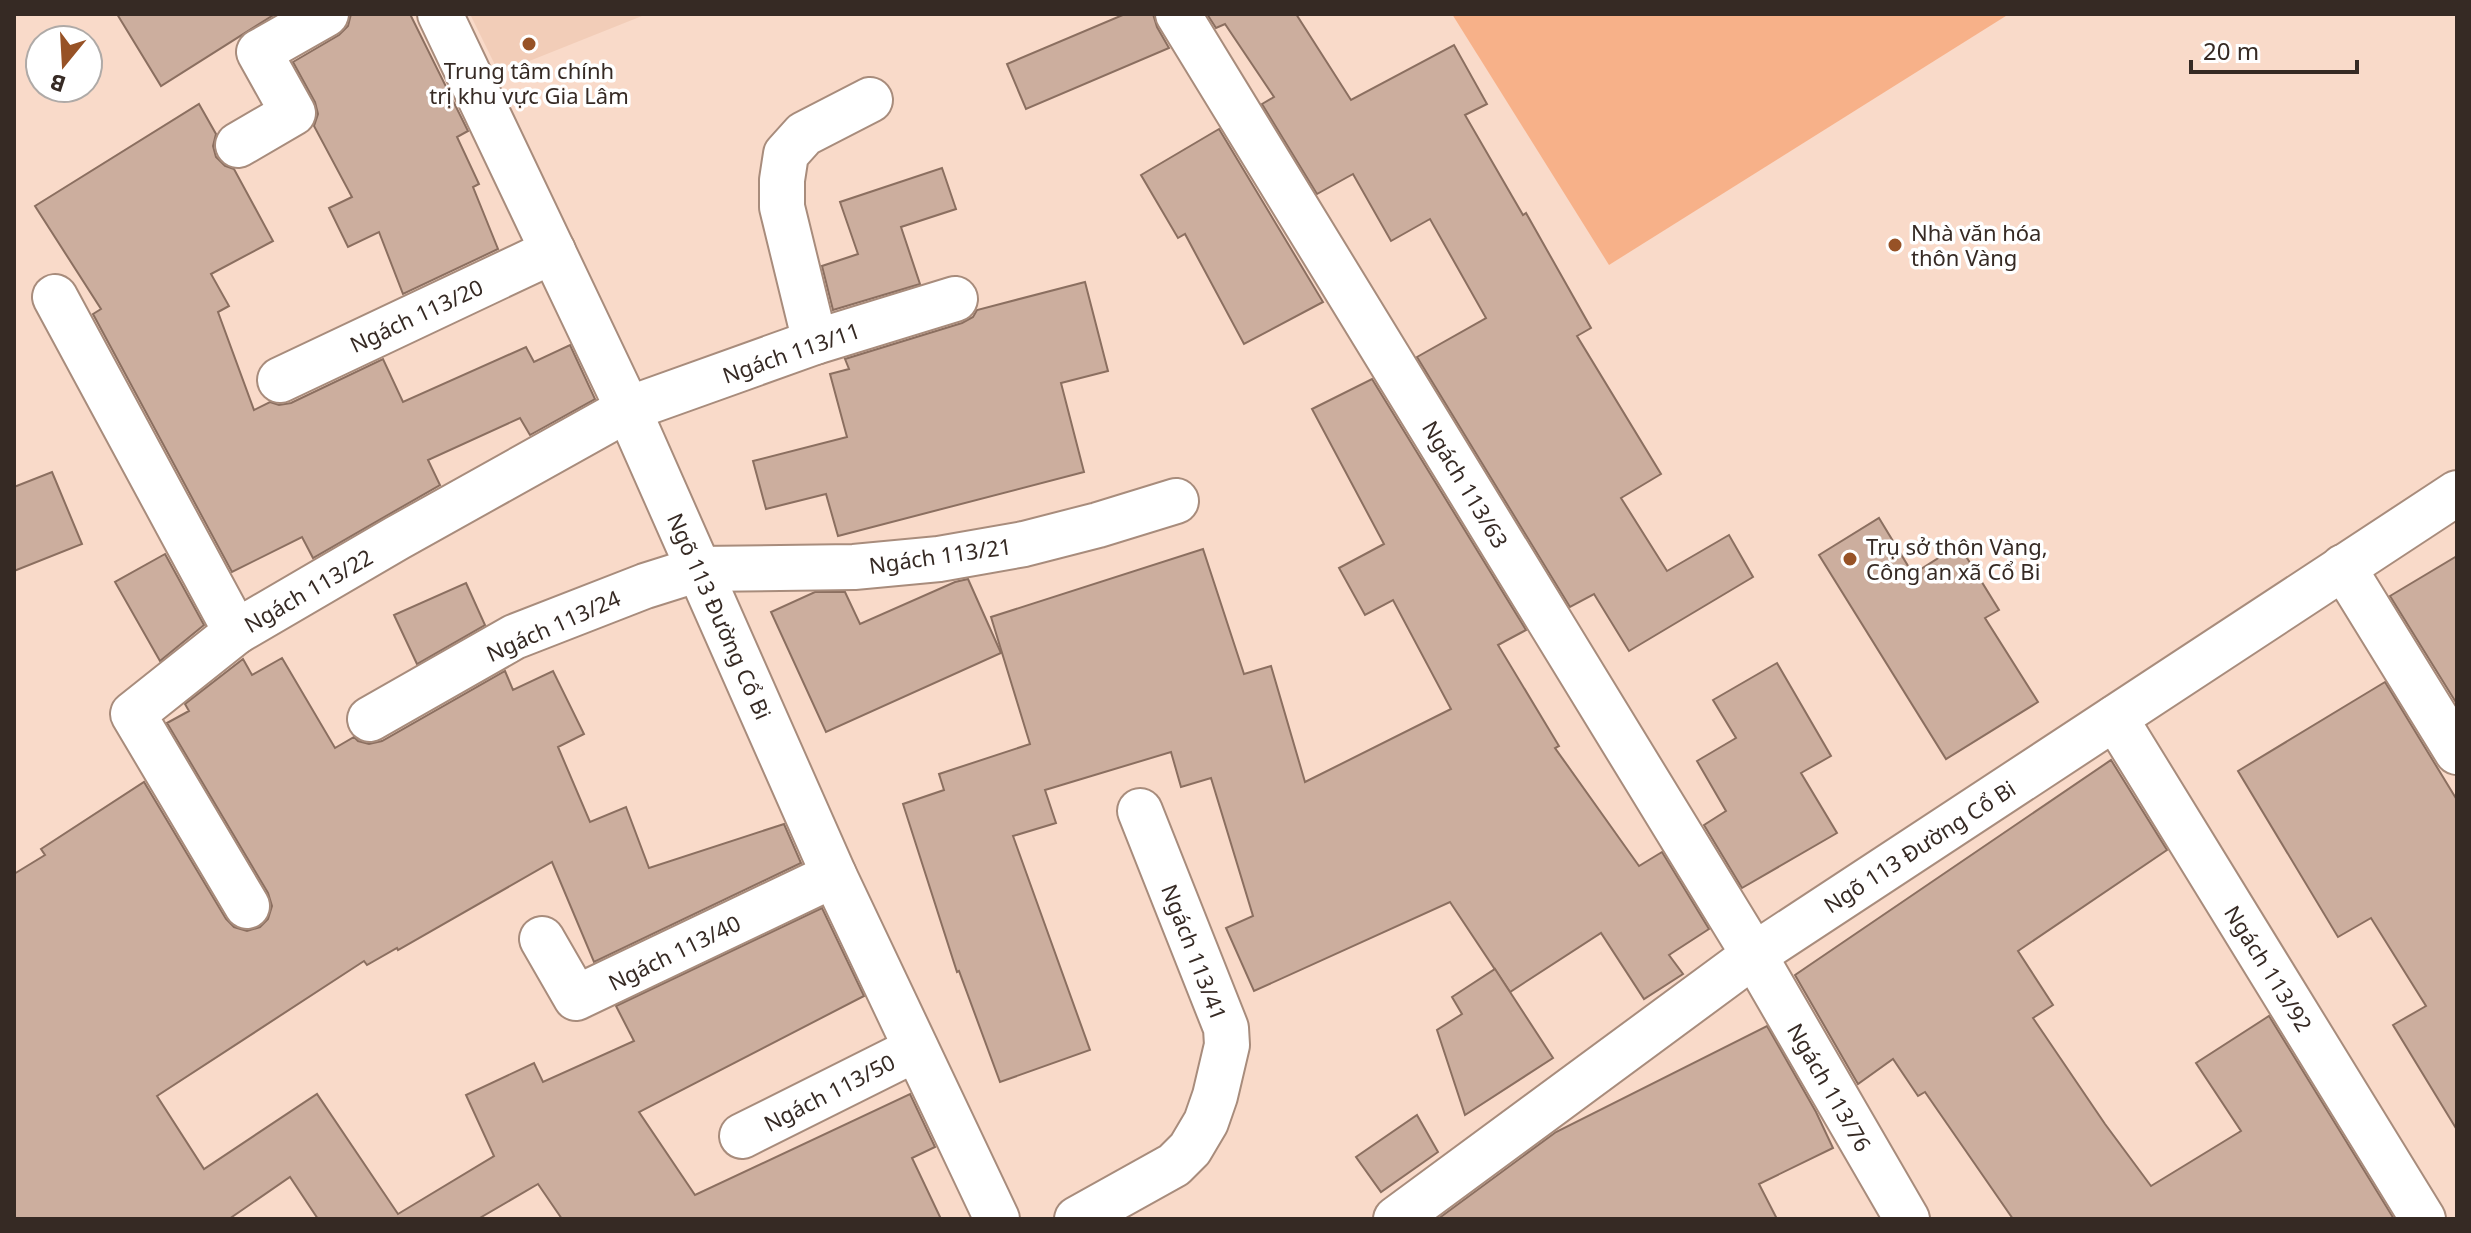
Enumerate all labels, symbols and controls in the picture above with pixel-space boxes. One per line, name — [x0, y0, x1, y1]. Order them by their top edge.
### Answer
north arrow — [24, 24, 104, 104]
scale bar — [2191, 24, 2357, 74]
text: 20 m — [2203, 34, 2259, 67]
marker: Trung tâm chính trị khu vực Gia Lâm — [520, 35, 538, 53]
place label: Trung tâm chính trị khu vực Gia Lâm — [429, 55, 629, 110]
text: B — [46, 67, 69, 101]
place label: Nhà văn hóa thôn Vàng — [1911, 217, 2041, 272]
marker: Nhà văn hóa thôn Vàng — [1886, 236, 1904, 254]
street label: Ngách 113/20 — [345, 271, 487, 359]
street label: Ngách 113/11 — [718, 314, 864, 390]
street label: Ngách 113/63 — [1416, 415, 1516, 553]
street label: Ngõ 113 Đường Cổ Bi — [661, 508, 779, 724]
street label: Ngách 113/21 — [867, 530, 1013, 580]
place label: Trụ sở thôn Vàng, Công an xã Cổ Bi — [1866, 531, 2048, 586]
street label: Ngách 113/22 — [238, 541, 378, 639]
marker: Trụ sở thôn Vàng, Công an xã Cổ Bi — [1841, 550, 1859, 568]
street label: Ngách 113/24 — [481, 582, 625, 668]
street label: Ngõ 113 Đường Cổ Bi — [1817, 773, 2021, 919]
street label: Ngách 113/41 — [1155, 880, 1235, 1024]
street label: Ngách 113/92 — [2218, 899, 2320, 1037]
street label: Ngách 113/40 — [603, 907, 745, 997]
street label: Ngách 113/76 — [1781, 1017, 1879, 1157]
street label: Ngách 113/50 — [758, 1046, 900, 1138]

